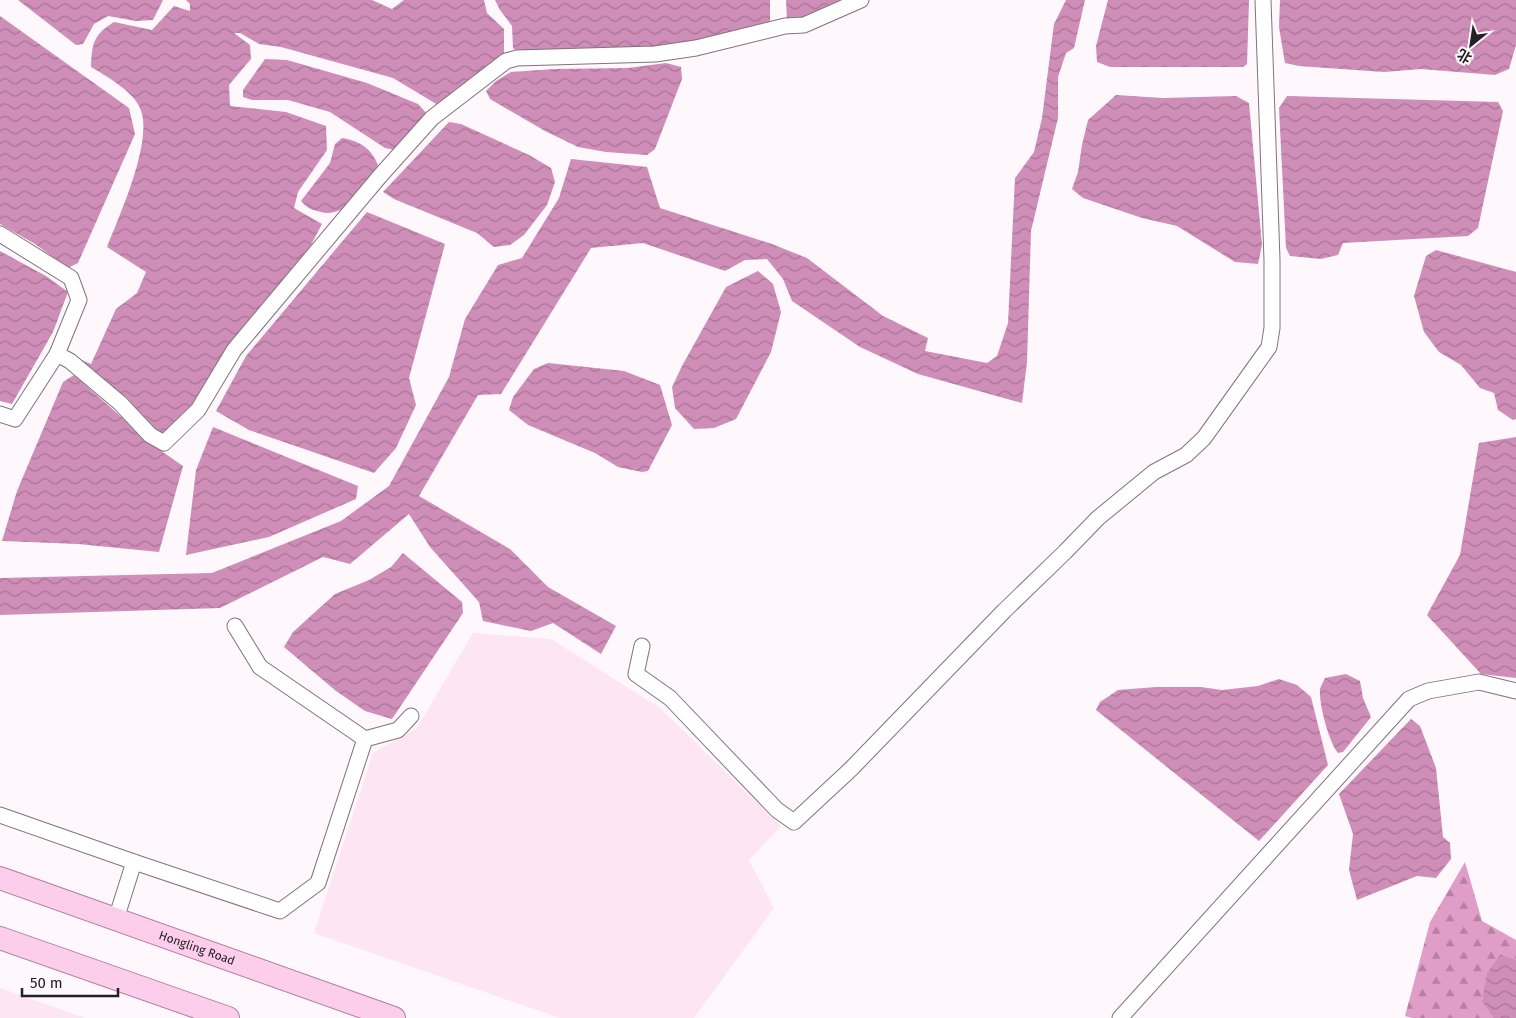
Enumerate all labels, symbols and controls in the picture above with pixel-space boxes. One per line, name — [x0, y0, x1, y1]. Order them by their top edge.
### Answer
north arrow — [1446, 20, 1496, 70]
text: 北 — [1454, 45, 1475, 67]
street label: Hongling Road — [157, 928, 237, 968]
scale bar — [22, 966, 119, 998]
text: 50 m — [30, 974, 63, 992]

